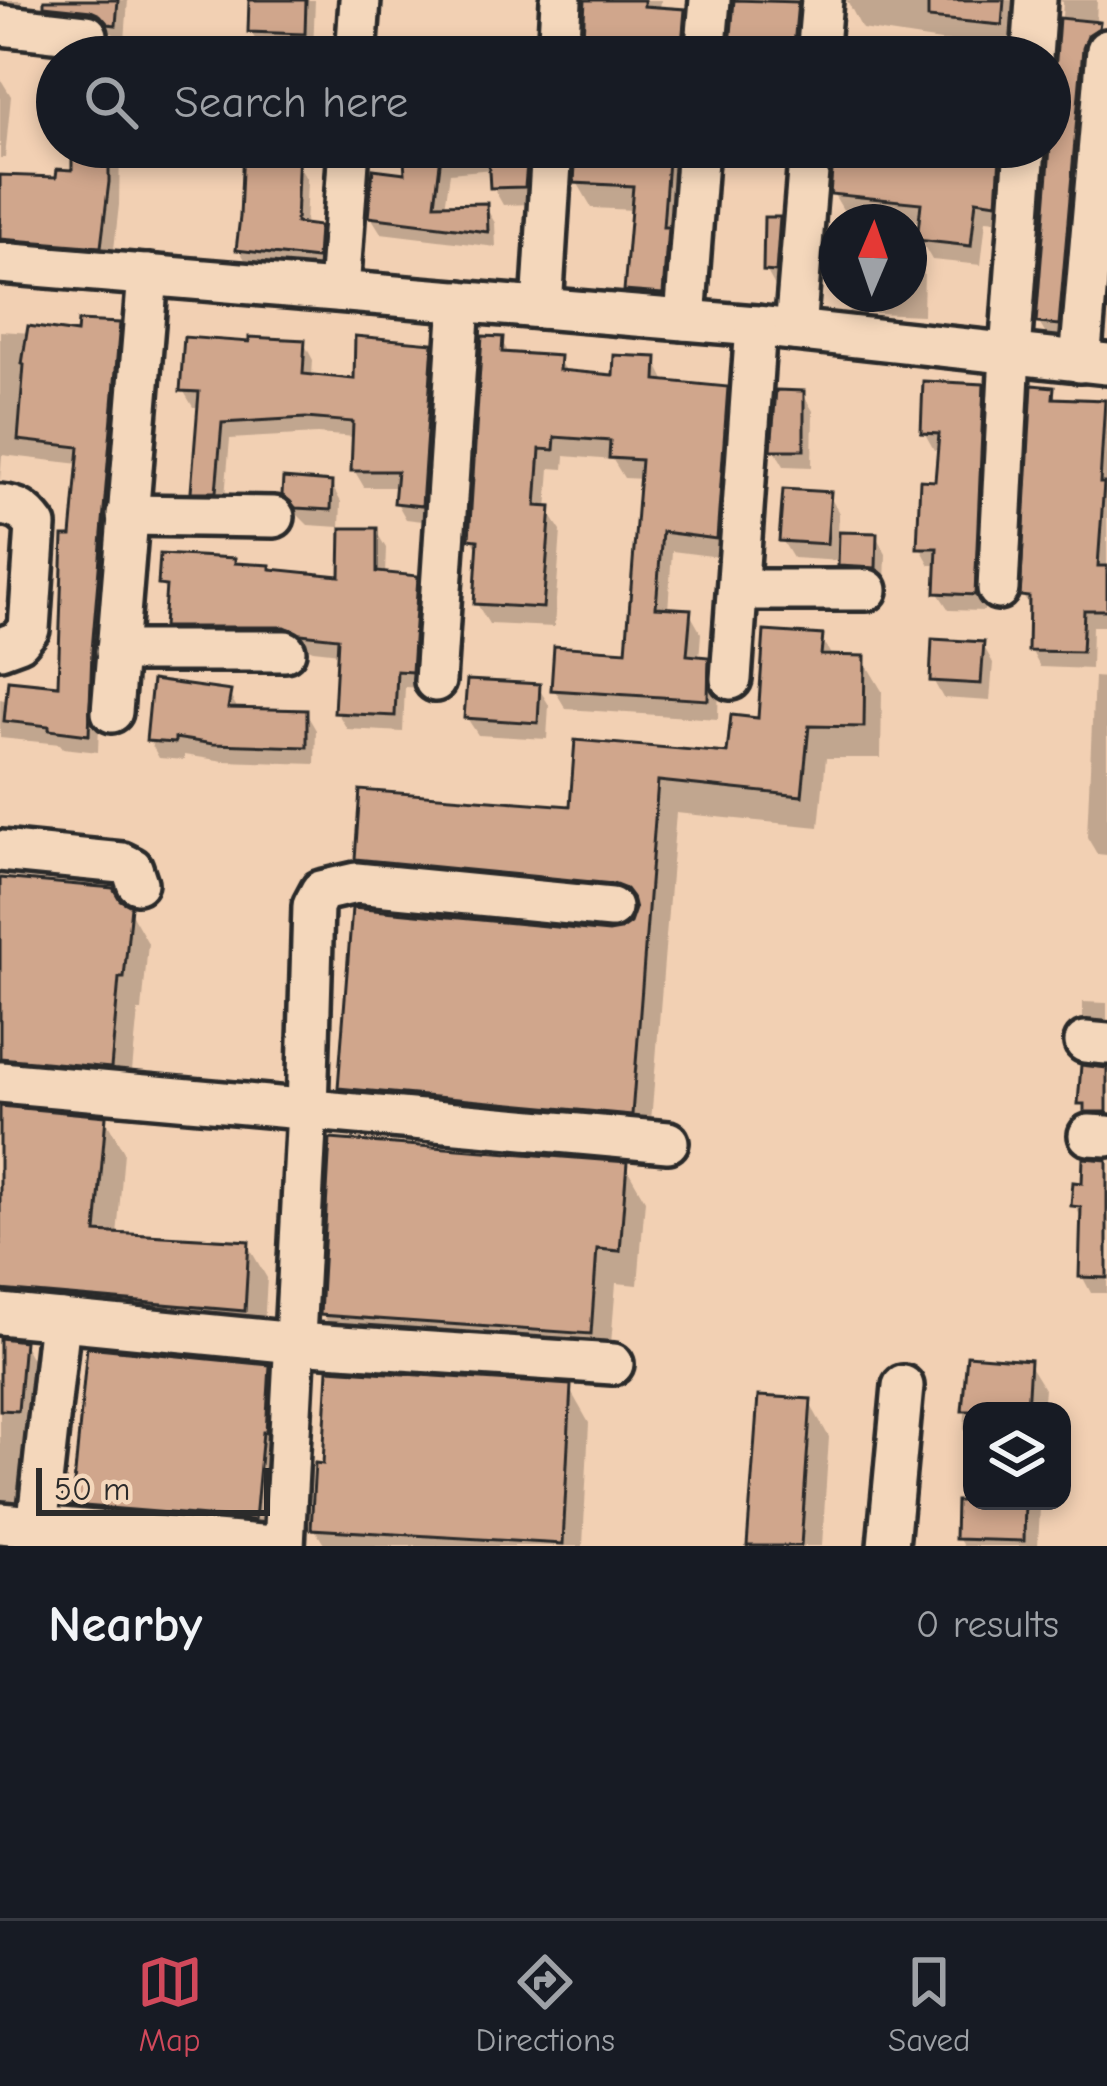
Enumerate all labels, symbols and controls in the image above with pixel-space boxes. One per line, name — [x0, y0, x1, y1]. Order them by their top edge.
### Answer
search box — [36, 36, 1071, 168]
icon: search — [78, 69, 144, 135]
text: Search here — [174, 76, 408, 128]
north arrow — [819, 204, 927, 312]
map controls — [963, 1402, 1071, 1510]
button: layers — [963, 1402, 1071, 1510]
scale bar — [36, 1462, 270, 1515]
text: 50 m — [54, 1470, 130, 1508]
text: Nearby — [48, 1595, 202, 1654]
text: 0 results — [916, 1602, 1059, 1647]
tab: Map — [137, 1949, 203, 2059]
tab: Directions — [476, 1949, 615, 2059]
tab: Saved — [888, 1949, 970, 2059]

